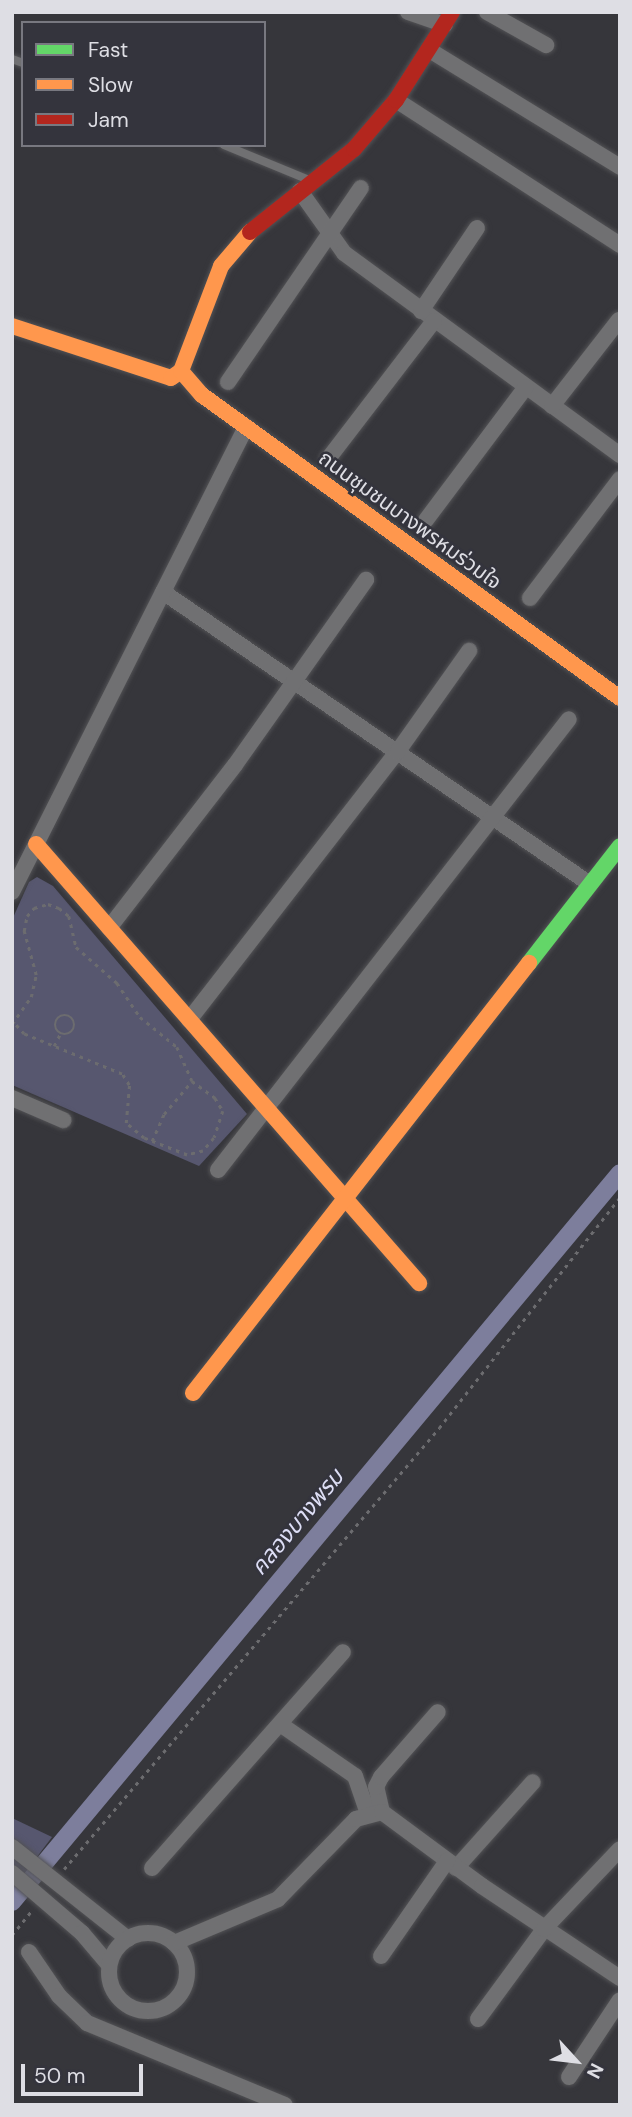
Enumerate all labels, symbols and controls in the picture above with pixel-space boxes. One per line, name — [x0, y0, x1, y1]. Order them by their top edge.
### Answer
legend — [21, 21, 266, 147]
text: Fast — [88, 36, 128, 64]
text: Slow — [88, 71, 133, 99]
text: Jam — [88, 106, 129, 134]
street label: ถนนชุมชนบางพรหมร่วมใจ — [314, 445, 506, 595]
water label: คลองบางพรม — [245, 1463, 349, 1581]
north arrow — [541, 2026, 611, 2096]
scale bar — [24, 2050, 147, 2094]
text: N — [581, 2059, 609, 2083]
text: 50 m — [34, 2062, 85, 2090]

